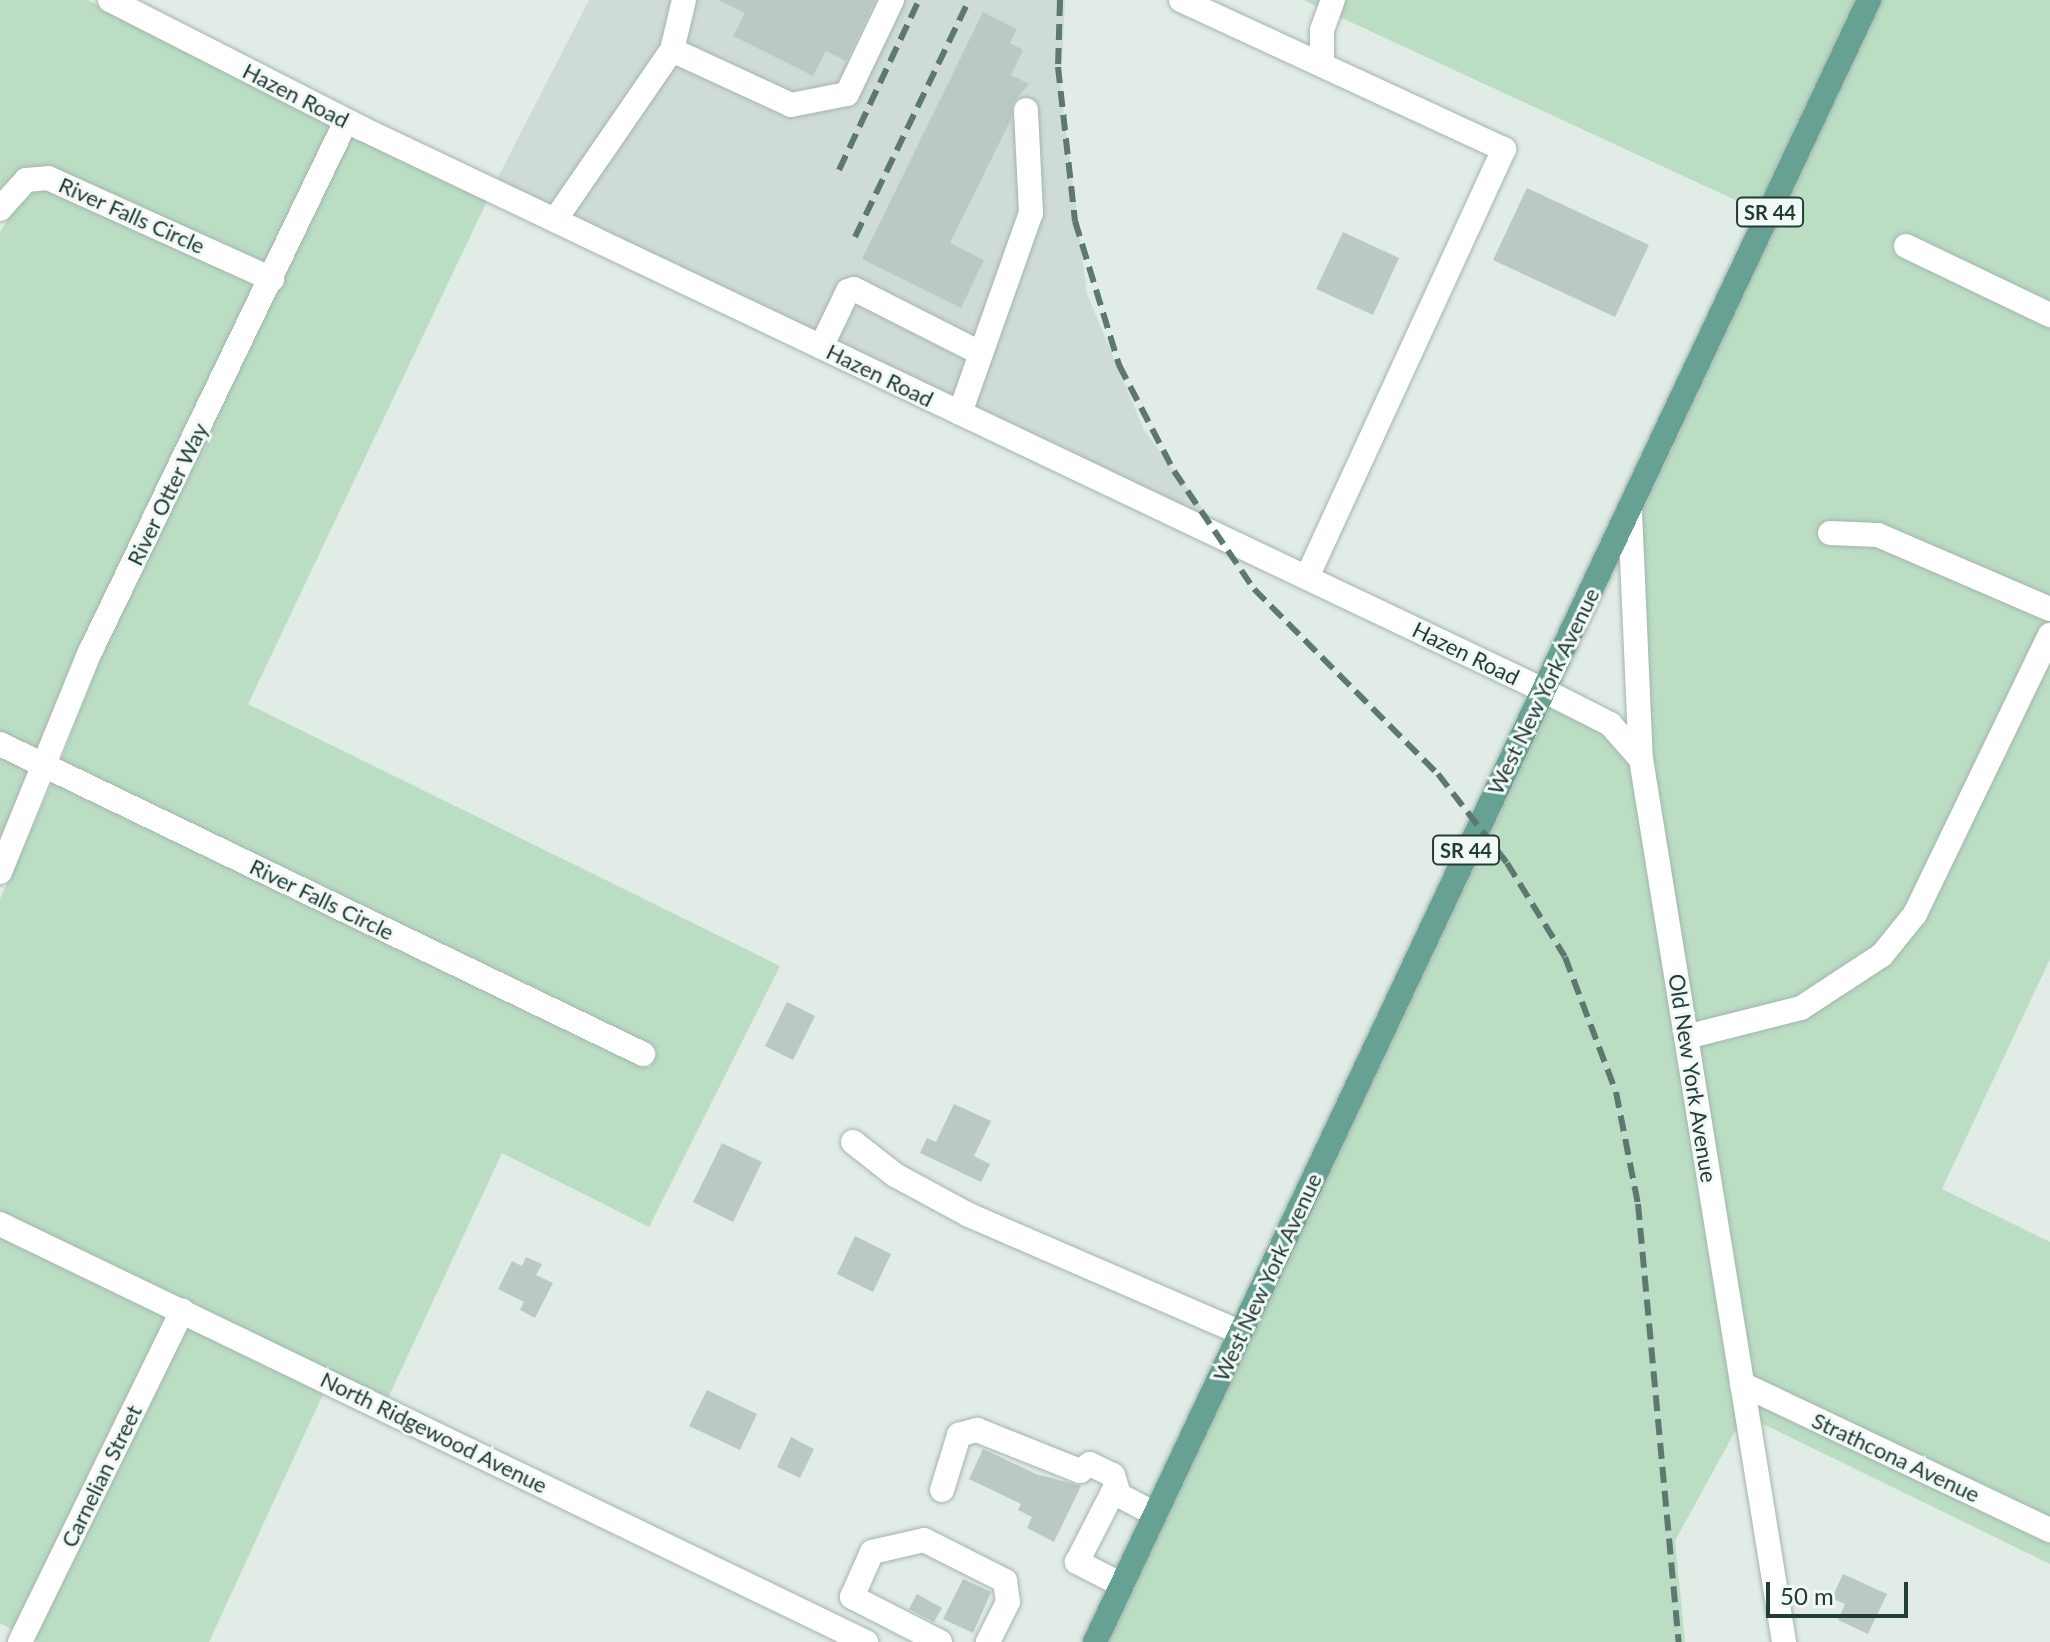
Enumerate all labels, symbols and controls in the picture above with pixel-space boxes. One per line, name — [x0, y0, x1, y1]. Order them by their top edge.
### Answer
street label: Hazen Road — [239, 57, 353, 133]
street label: River Falls Circle — [55, 171, 209, 259]
road number: SR 44 — [1736, 196, 1804, 228]
street label: Hazen Road — [822, 338, 938, 412]
street label: River Otter Way — [121, 418, 213, 570]
street label: West New York Avenue — [1481, 583, 1605, 799]
street label: Hazen Road — [1408, 616, 1524, 690]
road number: SR 44 — [1432, 834, 1500, 866]
street label: River Falls Circle — [245, 853, 399, 945]
street label: Old New York Avenue — [1663, 971, 1723, 1185]
street label: West New York Avenue — [1207, 1168, 1327, 1386]
street label: North Ridgewood Avenue — [316, 1365, 552, 1499]
street label: Carnelian Street — [55, 1401, 147, 1551]
street label: Strathcona Avenue — [1808, 1406, 1984, 1508]
scale bar — [1770, 1566, 1912, 1616]
text: 50 m — [1780, 1581, 1834, 1610]

